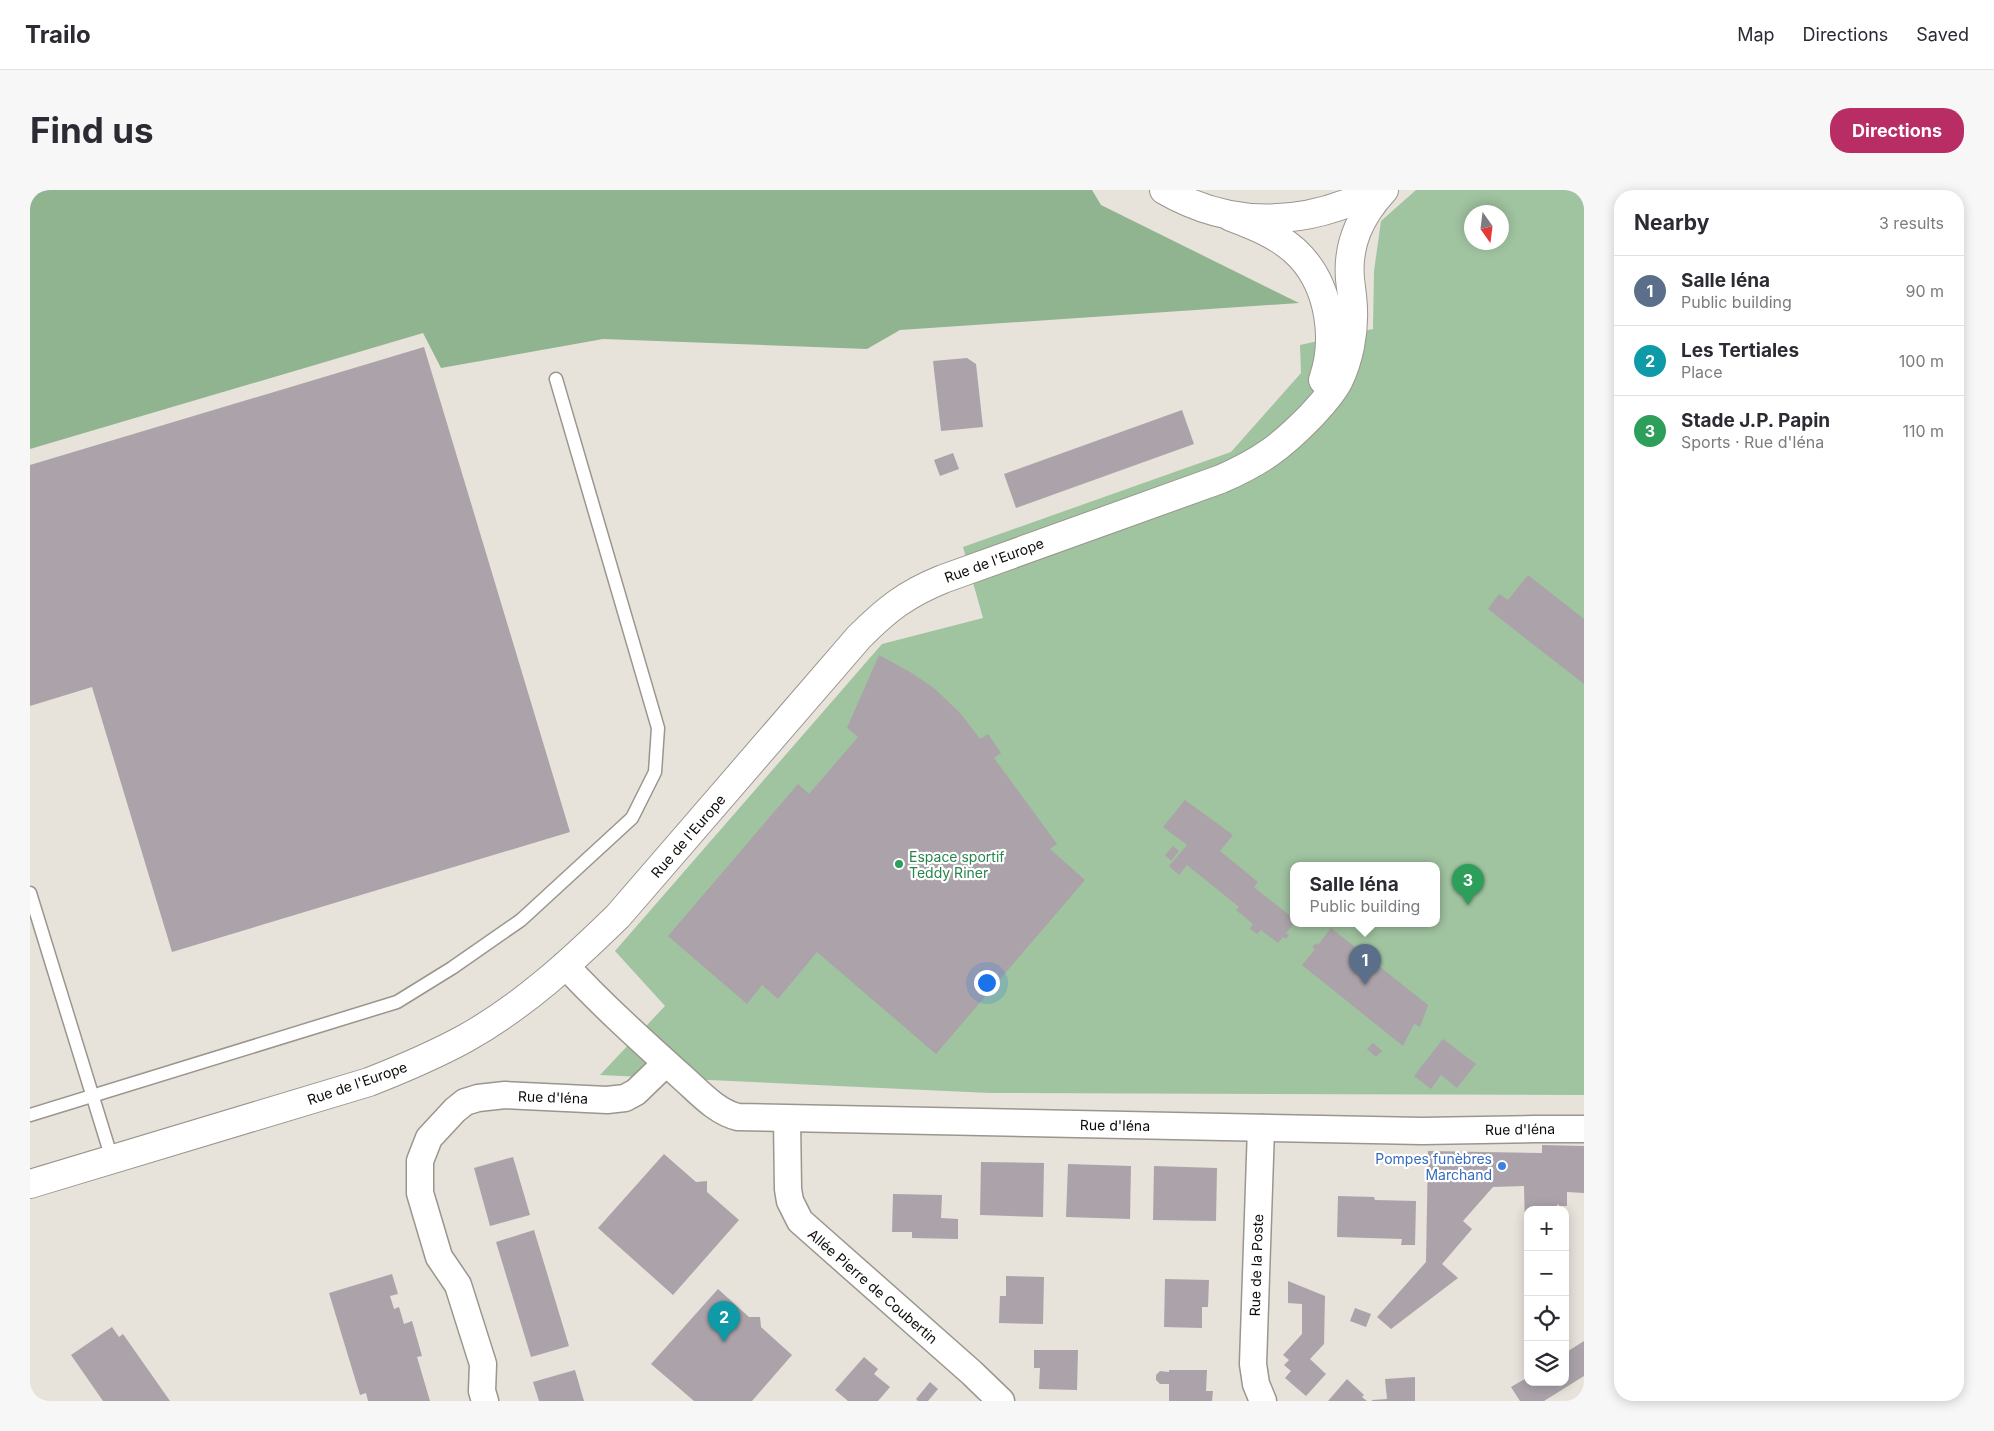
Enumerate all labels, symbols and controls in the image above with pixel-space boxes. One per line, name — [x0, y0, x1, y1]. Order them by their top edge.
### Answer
text: Trailo — [25, 20, 91, 49]
text: Map — [1737, 24, 1775, 45]
text: Directions — [1803, 24, 1888, 45]
text: Saved — [1916, 24, 1969, 45]
button: Directions — [1830, 108, 1964, 153]
text: Find us — [30, 109, 154, 151]
north arrow — [1464, 205, 1509, 250]
text: Nearby — [1634, 210, 1709, 235]
text: 3 results — [1879, 213, 1944, 233]
text: Salle Iéna — [1681, 269, 1770, 292]
text: 1 — [1647, 281, 1653, 301]
text: 90 m — [1905, 281, 1944, 301]
text: Public building — [1681, 292, 1792, 312]
text: Les Tertiales — [1681, 339, 1799, 362]
text: 2 — [1645, 351, 1655, 371]
text: 100 m — [1899, 351, 1944, 371]
text: Place — [1681, 362, 1723, 382]
text: Stade J.P. Papin — [1681, 409, 1830, 432]
text: 3 — [1645, 421, 1655, 441]
text: 110 m — [1902, 421, 1944, 441]
text: Sports · Rue d'Iéna — [1681, 432, 1824, 452]
street label: Rue de l'Europe — [942, 534, 1046, 586]
street label: Rue de l'Europe — [647, 791, 729, 881]
place label: Espace sportif Teddy Riner — [909, 848, 1004, 881]
marker: Espace sportif Teddy Riner — [893, 858, 905, 870]
popup — [1290, 862, 1440, 927]
pin: 3 — [1452, 864, 1484, 905]
text: Salle Iéna — [1310, 873, 1399, 896]
text: Public building — [1310, 896, 1420, 916]
pin: 1 — [1349, 944, 1381, 985]
your location — [974, 970, 1000, 996]
street label: Rue de l'Europe — [305, 1058, 409, 1108]
street label: Rue d'Iéna — [518, 1087, 588, 1107]
street label: Rue d'Iéna — [1080, 1116, 1150, 1134]
street label: Rue d'Iéna — [1485, 1120, 1555, 1138]
place label: Pompes funèbres Marchand — [1375, 1150, 1492, 1183]
marker: Pompes funèbres Marchand — [1496, 1160, 1508, 1172]
map controls — [1524, 1206, 1569, 1386]
button: + — [1524, 1206, 1569, 1251]
street label: Rue de la Poste — [1246, 1213, 1266, 1317]
street label: Allée Pierre de Coubertin — [805, 1225, 941, 1347]
button: − — [1524, 1251, 1569, 1296]
button: locate — [1524, 1296, 1569, 1341]
pin: 2 — [708, 1301, 740, 1342]
button: layers — [1524, 1341, 1569, 1386]

